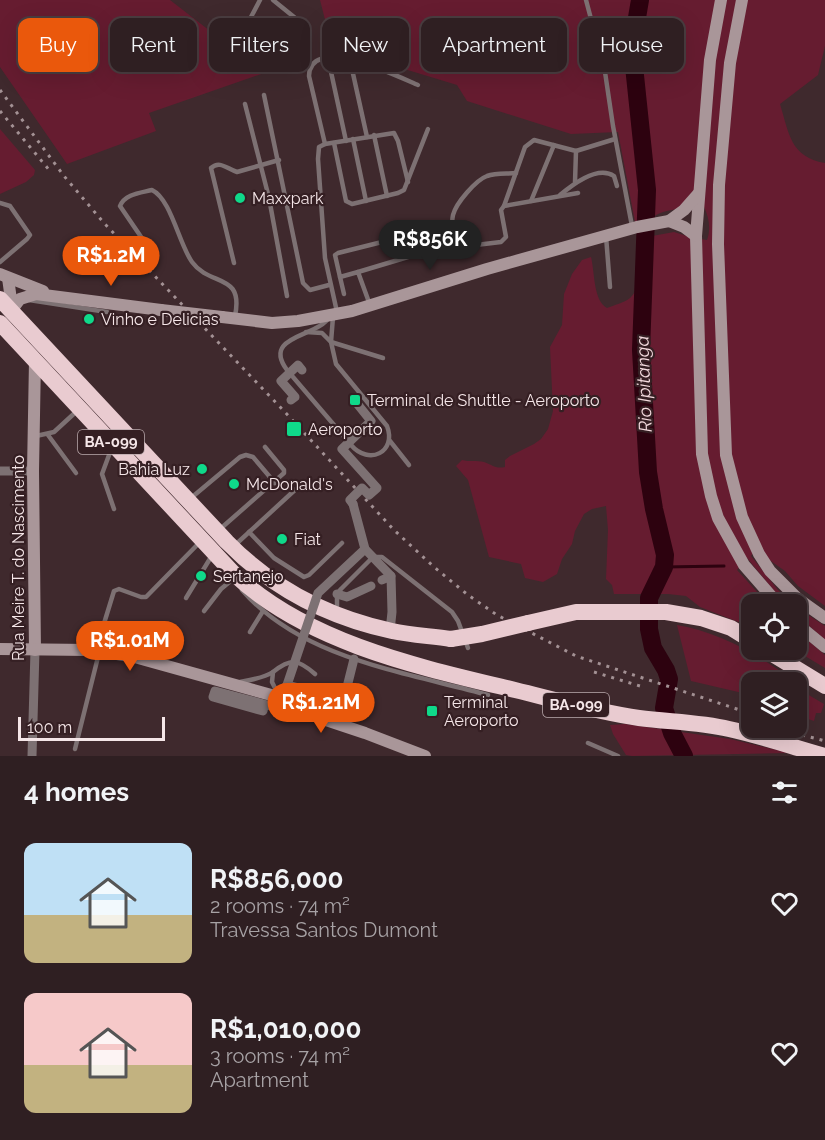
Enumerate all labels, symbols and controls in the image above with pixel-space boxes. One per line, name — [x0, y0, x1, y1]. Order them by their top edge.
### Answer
chip: Buy — [18, 18, 98, 72]
chip: Rent — [110, 18, 197, 72]
chip: Filters — [209, 18, 310, 72]
chip: New — [322, 18, 409, 72]
chip: Apartment — [421, 18, 567, 72]
chip: House — [579, 18, 684, 72]
place label: Maxxpark — [252, 189, 324, 208]
marker: Maxxpark — [233, 191, 247, 205]
pin: R$856K — [381, 220, 479, 271]
text: R$856K — [393, 227, 467, 251]
pin: R$1.2M — [62, 236, 160, 287]
text: R$1.2M — [77, 243, 145, 267]
place label: Vinho e Delicias — [101, 310, 219, 329]
marker: Vinho e Delicias — [82, 312, 96, 326]
water label: Rio Ipitanga — [631, 335, 656, 433]
place label: Terminal de Shuttle - Aeroporto — [367, 391, 600, 410]
marker: Terminal de Shuttle - Aeroporto — [348, 393, 362, 407]
marker: Aeroporto — [285, 420, 303, 438]
place label: Aeroporto — [308, 420, 383, 439]
road number: BA-099 — [78, 430, 144, 454]
street label: Rua Meire T. do Nascimento — [9, 455, 28, 661]
place label: Bahia Luz — [118, 460, 190, 479]
marker: Bahia Luz — [195, 462, 209, 476]
place label: McDonald's — [246, 475, 333, 494]
marker: McDonald's — [227, 477, 241, 491]
place label: Fiat — [294, 530, 322, 549]
marker: Fiat — [275, 532, 289, 546]
place label: Sertanejo — [213, 567, 284, 586]
marker: Sertanejo — [194, 569, 208, 583]
map controls — [741, 594, 807, 738]
button: locate — [741, 594, 807, 660]
pin: R$1.01M — [75, 621, 185, 672]
text: R$1.01M — [90, 628, 170, 652]
button: layers — [741, 672, 807, 738]
pin: R$1.21M — [266, 683, 376, 734]
text: R$1.21M — [282, 690, 360, 714]
place label: Terminal Aeroporto — [444, 693, 519, 730]
road number: BA-099 — [543, 693, 609, 717]
marker: Terminal Aeroporto — [425, 704, 439, 718]
scale bar — [18, 714, 165, 742]
text: 100 m — [27, 718, 72, 737]
icon: filters — [768, 776, 801, 809]
text: 4 homes — [24, 777, 129, 807]
text: R$856,000 — [210, 864, 344, 894]
icon: home — [72, 867, 144, 939]
icon: heart — [768, 887, 801, 920]
text: 2 rooms · 74 m² — [210, 894, 350, 918]
text: Travessa Santos Dumont — [210, 918, 438, 942]
text: R$1,010,000 — [210, 1014, 361, 1044]
icon: home — [72, 1017, 144, 1089]
icon: heart — [768, 1037, 801, 1070]
text: 3 rooms · 74 m² — [210, 1044, 350, 1068]
text: Apartment — [210, 1068, 309, 1092]

